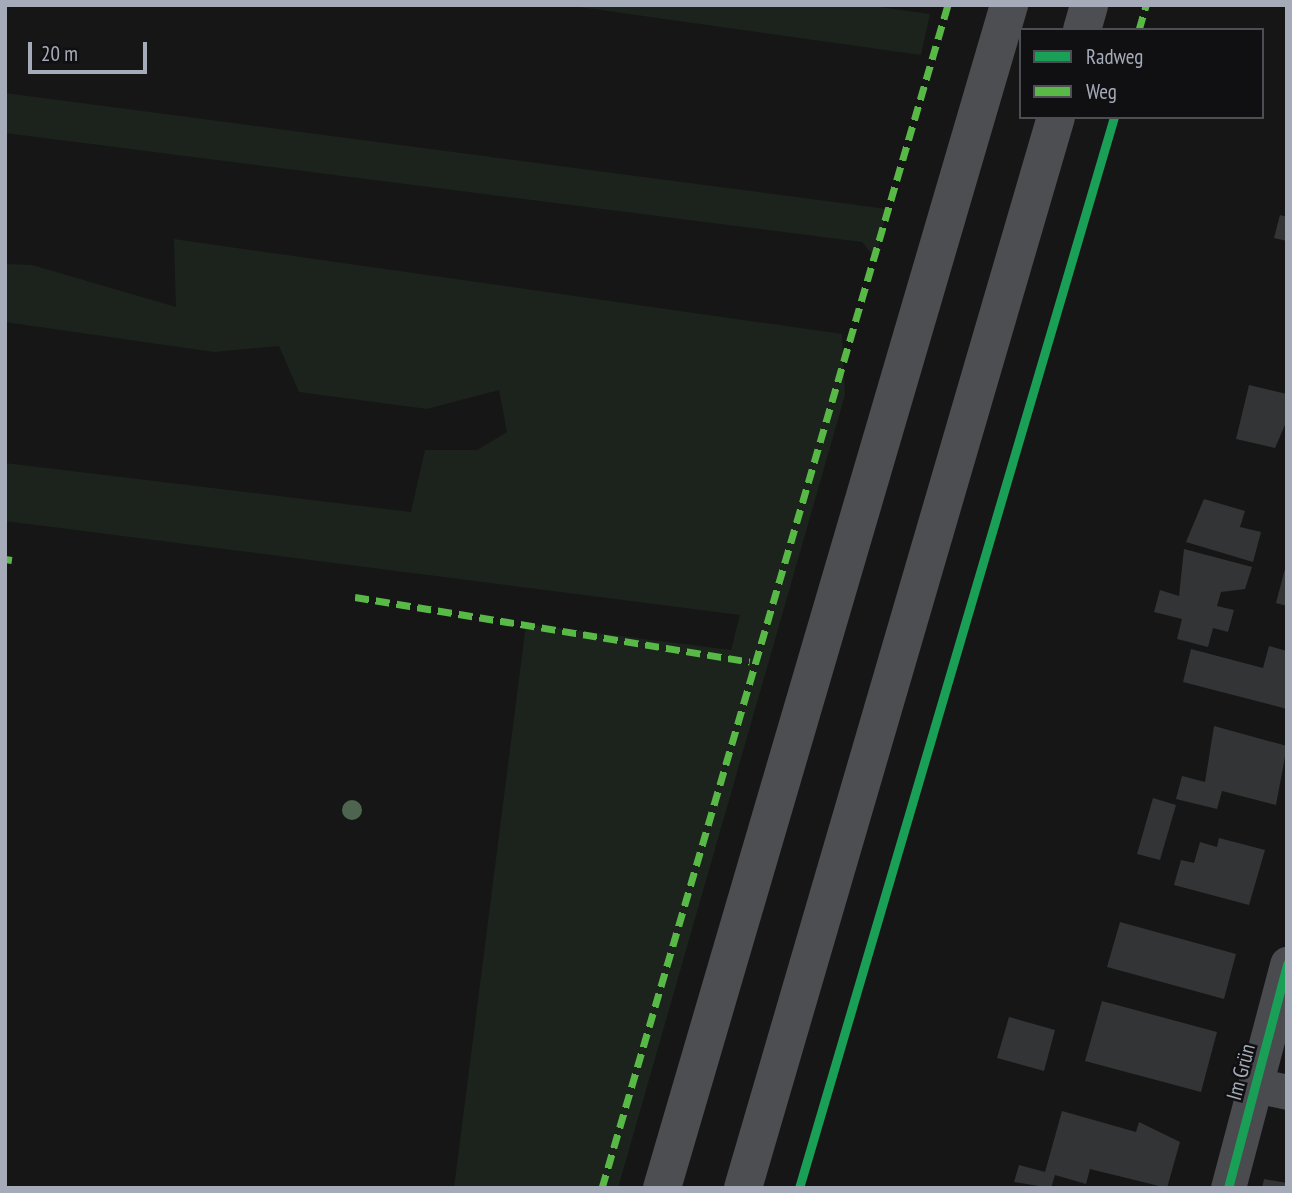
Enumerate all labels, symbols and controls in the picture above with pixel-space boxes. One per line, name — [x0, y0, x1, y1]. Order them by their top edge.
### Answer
scale bar — [32, 28, 150, 72]
legend — [1019, 28, 1264, 119]
text: 20 m — [41, 40, 78, 67]
text: Radweg — [1086, 43, 1143, 70]
text: Weg — [1086, 78, 1117, 105]
street label: Im Grün — [1221, 1041, 1261, 1103]

